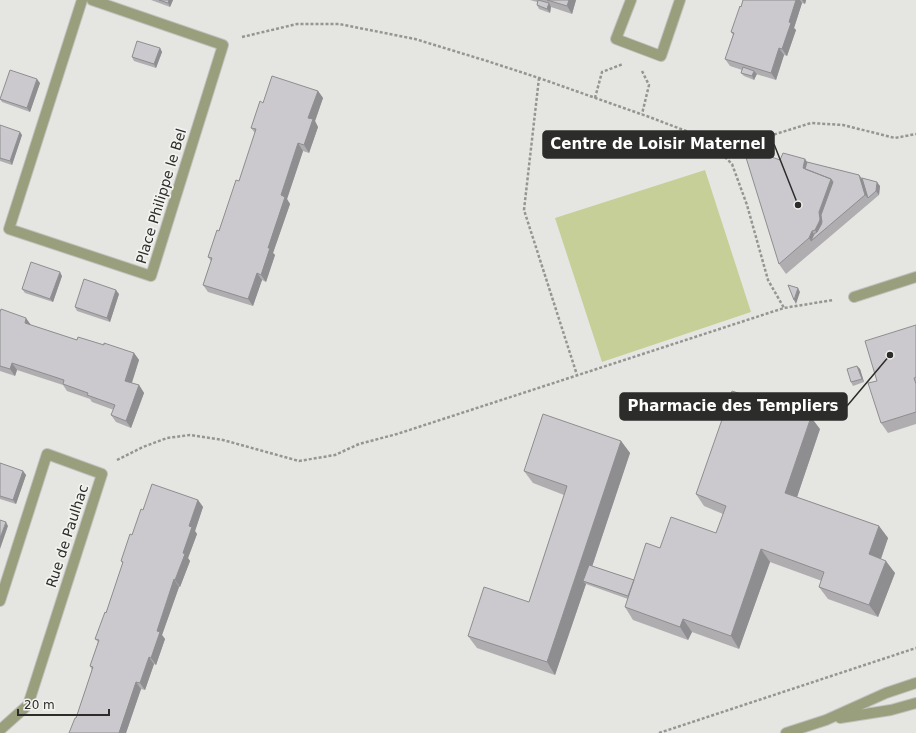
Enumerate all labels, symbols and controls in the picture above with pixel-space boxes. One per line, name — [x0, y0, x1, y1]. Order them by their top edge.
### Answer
street label: Place Philippe le Bel — [133, 126, 189, 266]
callout: Centre de Loisir Maternel — [543, 131, 774, 158]
text: Centre de Loisir Maternel — [550, 135, 766, 153]
callout: Pharmacie des Templiers — [620, 393, 847, 420]
text: Pharmacie des Templiers — [628, 397, 839, 415]
street label: Rue de Paulhac — [43, 483, 91, 589]
scale bar — [18, 691, 109, 717]
text: 20 m — [24, 698, 55, 712]

